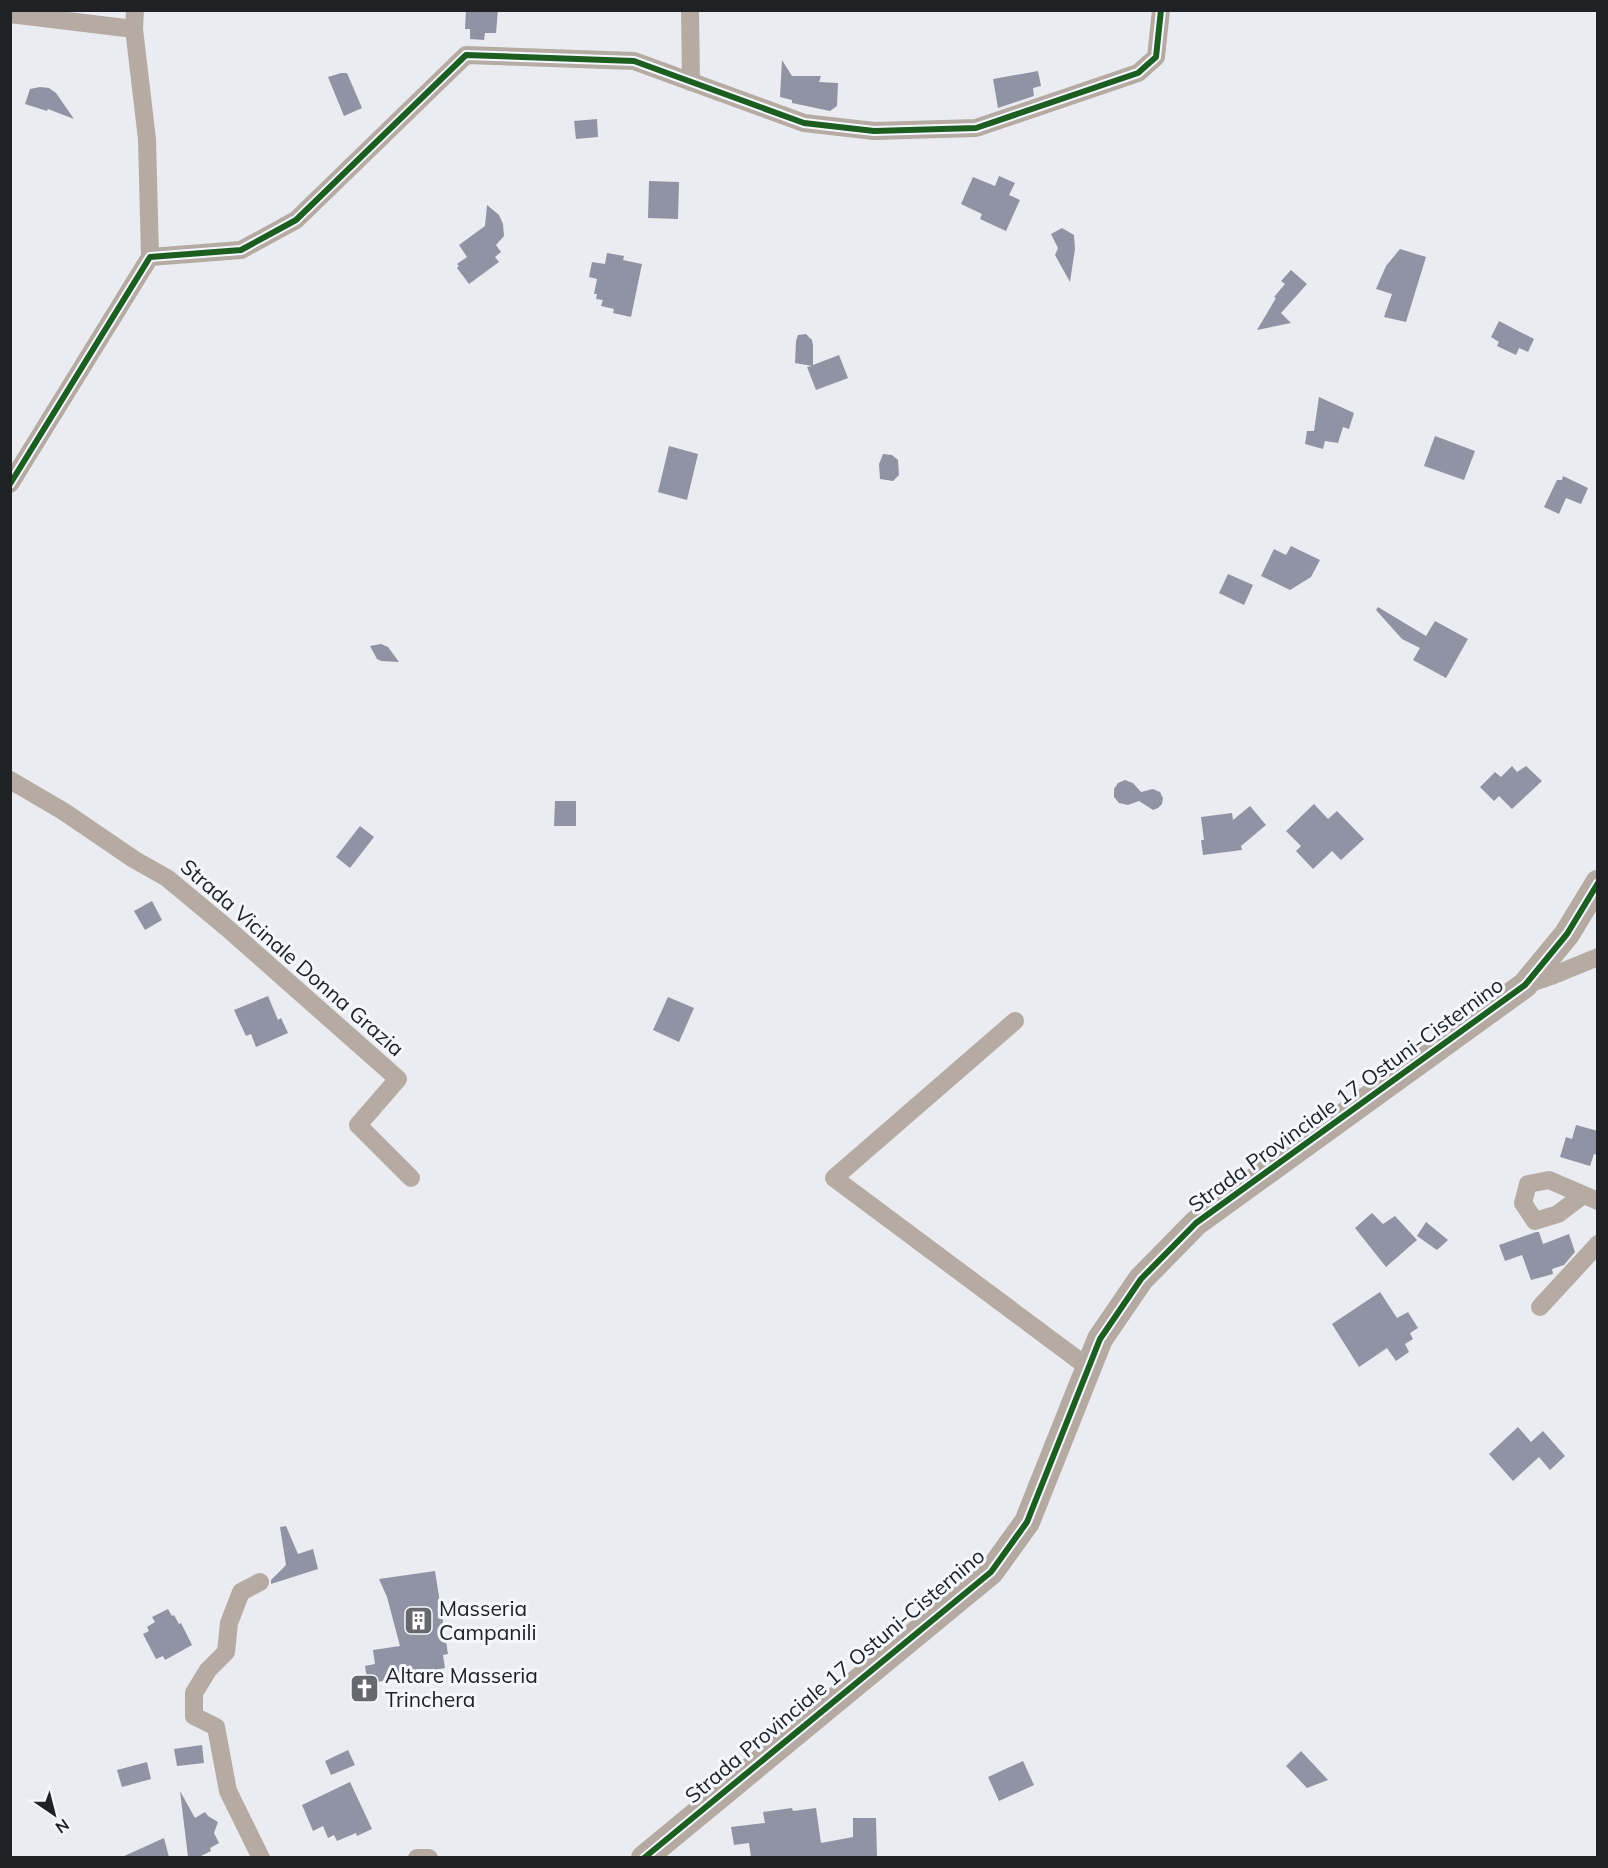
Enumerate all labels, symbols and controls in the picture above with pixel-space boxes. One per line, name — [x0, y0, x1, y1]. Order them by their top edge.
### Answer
street label: Strada Vicinale Donna Grazia — [176, 853, 410, 1061]
street label: Strada Provinciale 17 Ostuni-Cisternino — [1183, 971, 1508, 1217]
street label: Strada Provinciale 17 Ostuni-Cisternino — [679, 1542, 989, 1808]
place label: Masseria Campanili — [439, 1595, 537, 1645]
building icon: Masseria Campanili — [402, 1605, 434, 1637]
place label: Altare Masseria Trinchera — [385, 1662, 538, 1712]
church icon: Altare Masseria Trinchera — [348, 1672, 380, 1704]
north arrow — [24, 1784, 84, 1844]
text: N — [52, 1815, 73, 1838]

